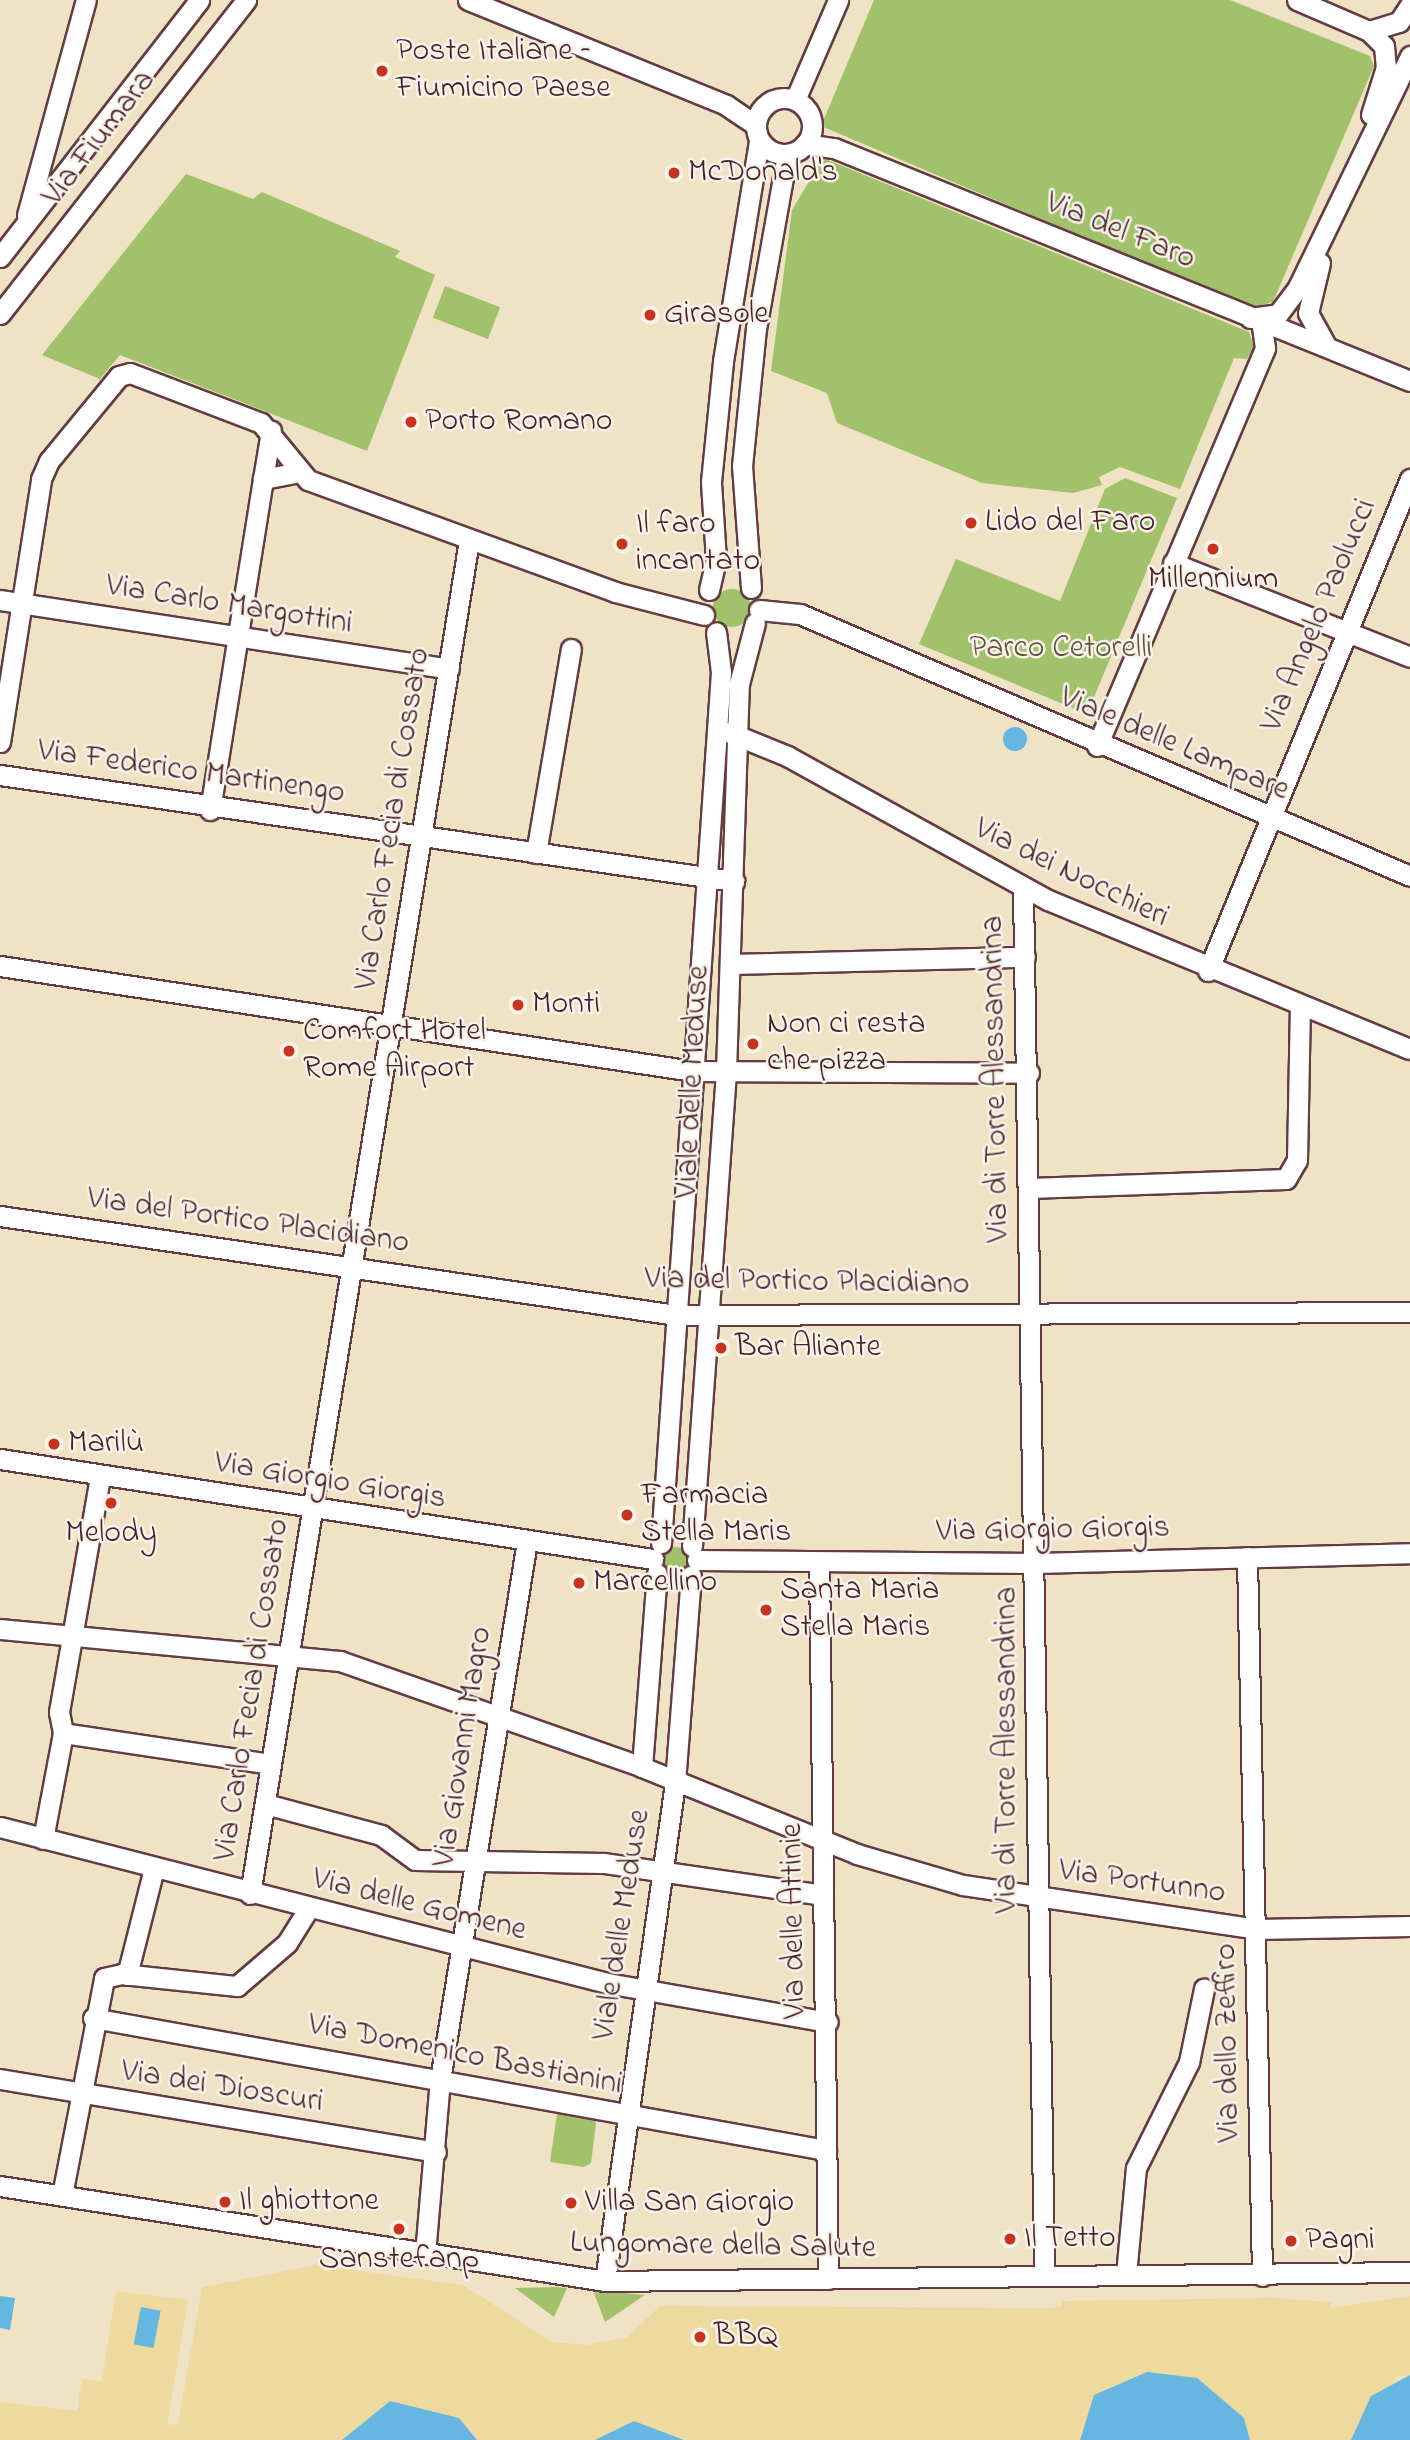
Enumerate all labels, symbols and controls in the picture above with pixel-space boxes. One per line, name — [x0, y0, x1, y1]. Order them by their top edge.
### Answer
place label: Poste Italiane – Fiumicino Paese — [396, 34, 611, 109]
street label: Via Fiumara — [35, 63, 165, 215]
marker: Poste Italiane – Fiumicino Paese — [374, 63, 390, 79]
place label: McDonald's — [688, 154, 838, 192]
marker: McDonald's — [666, 165, 682, 181]
street label: Via del Faro — [1040, 185, 1200, 279]
place label: Girasole — [664, 296, 769, 334]
marker: Girasole — [642, 307, 658, 323]
place label: Porto Romano — [425, 403, 612, 441]
marker: Porto Romano — [403, 414, 419, 430]
street label: Via Angelo Paolucci — [1254, 494, 1386, 738]
place label: Lido del Faro — [985, 504, 1155, 542]
place label: Il faro incantato — [636, 507, 760, 582]
marker: Lido del Faro — [963, 515, 979, 531]
marker: Il faro incantato — [614, 536, 630, 552]
marker: Millennium — [1205, 541, 1221, 557]
place label: Millennium — [1148, 561, 1278, 599]
street label: Via Carlo Margottini — [103, 568, 355, 644]
park label: Parco Cetorelli — [970, 630, 1152, 668]
street label: Via Carlo Fecia di Cossato — [348, 645, 440, 993]
street label: Viale delle Lampare — [1053, 679, 1295, 811]
street label: Via Federico Martinengo — [35, 732, 347, 814]
street label: Via dei Nocchieri — [968, 810, 1174, 938]
street label: Via di Torre Alessandrina — [975, 915, 1019, 1243]
street label: Viale delle Meduse — [669, 964, 719, 1200]
place label: Monti — [532, 986, 600, 1024]
marker: Monti — [510, 997, 526, 1013]
place label: Non ci resta che pizza — [767, 1007, 926, 1082]
place label: Comfort Hotel Rome Airport — [303, 1014, 486, 1089]
marker: Non ci resta che pizza — [745, 1036, 761, 1052]
marker: Comfort Hotel Rome Airport — [281, 1043, 297, 1059]
street label: Via del Portico Placidiano — [85, 1180, 411, 1264]
street label: Via del Portico Placidiano — [644, 1261, 970, 1305]
place label: Bar Aliante — [735, 1329, 881, 1367]
marker: Bar Aliante — [713, 1340, 729, 1356]
place label: Marilù — [68, 1425, 144, 1463]
marker: Marilù — [46, 1436, 62, 1452]
street label: Via Giorgio Giorgis — [212, 1445, 448, 1519]
place label: Farmacia Stella Maris — [641, 1478, 791, 1553]
marker: Melody — [103, 1495, 119, 1511]
marker: Farmacia Stella Maris — [619, 1507, 635, 1523]
street label: Via Giorgio Giorgis — [936, 1510, 1170, 1552]
place label: Melody — [65, 1515, 157, 1553]
street label: Via Carlo Fecia di Cossato — [207, 1516, 299, 1864]
place label: Marcellino — [593, 1564, 717, 1602]
place label: Santa Maria Stella Maris — [780, 1573, 939, 1648]
marker: Marcellino — [571, 1575, 587, 1591]
street label: Via di Torre Alessandrina — [989, 1586, 1027, 1914]
marker: Santa Maria Stella Maris — [758, 1602, 774, 1618]
street label: Via Giovanni Magro — [426, 1624, 502, 1870]
street label: Viale delle Meduse — [586, 1807, 660, 2043]
street label: Via delle Attinie — [774, 1823, 816, 2019]
street label: Via Portunno — [1056, 1852, 1228, 1914]
street label: Via delle Gomene — [308, 1861, 530, 1951]
street label: Via dello Zeffiro — [1208, 1943, 1250, 2143]
street label: Via Domenico Bastianini — [305, 2007, 625, 2105]
street label: Via dei Dioscuri — [118, 2053, 326, 2123]
place label: Il ghiottone — [239, 2183, 379, 2221]
place label: Villa San Giorgio — [585, 2184, 794, 2222]
marker: Il ghiottone — [217, 2194, 233, 2210]
marker: Villa San Giorgio — [563, 2195, 579, 2211]
place label: Il Tetto — [1024, 2220, 1116, 2258]
marker: Sanstefanp — [391, 2221, 407, 2237]
place label: Pagni — [1305, 2222, 1375, 2260]
street label: Lungomare della Salute — [570, 2225, 876, 2269]
marker: Il Tetto — [1002, 2231, 1018, 2247]
marker: Pagni — [1283, 2233, 1299, 2249]
place label: Sanstefanp — [319, 2241, 479, 2279]
place label: BBQ — [714, 2318, 778, 2356]
marker: BBQ — [692, 2329, 708, 2345]

